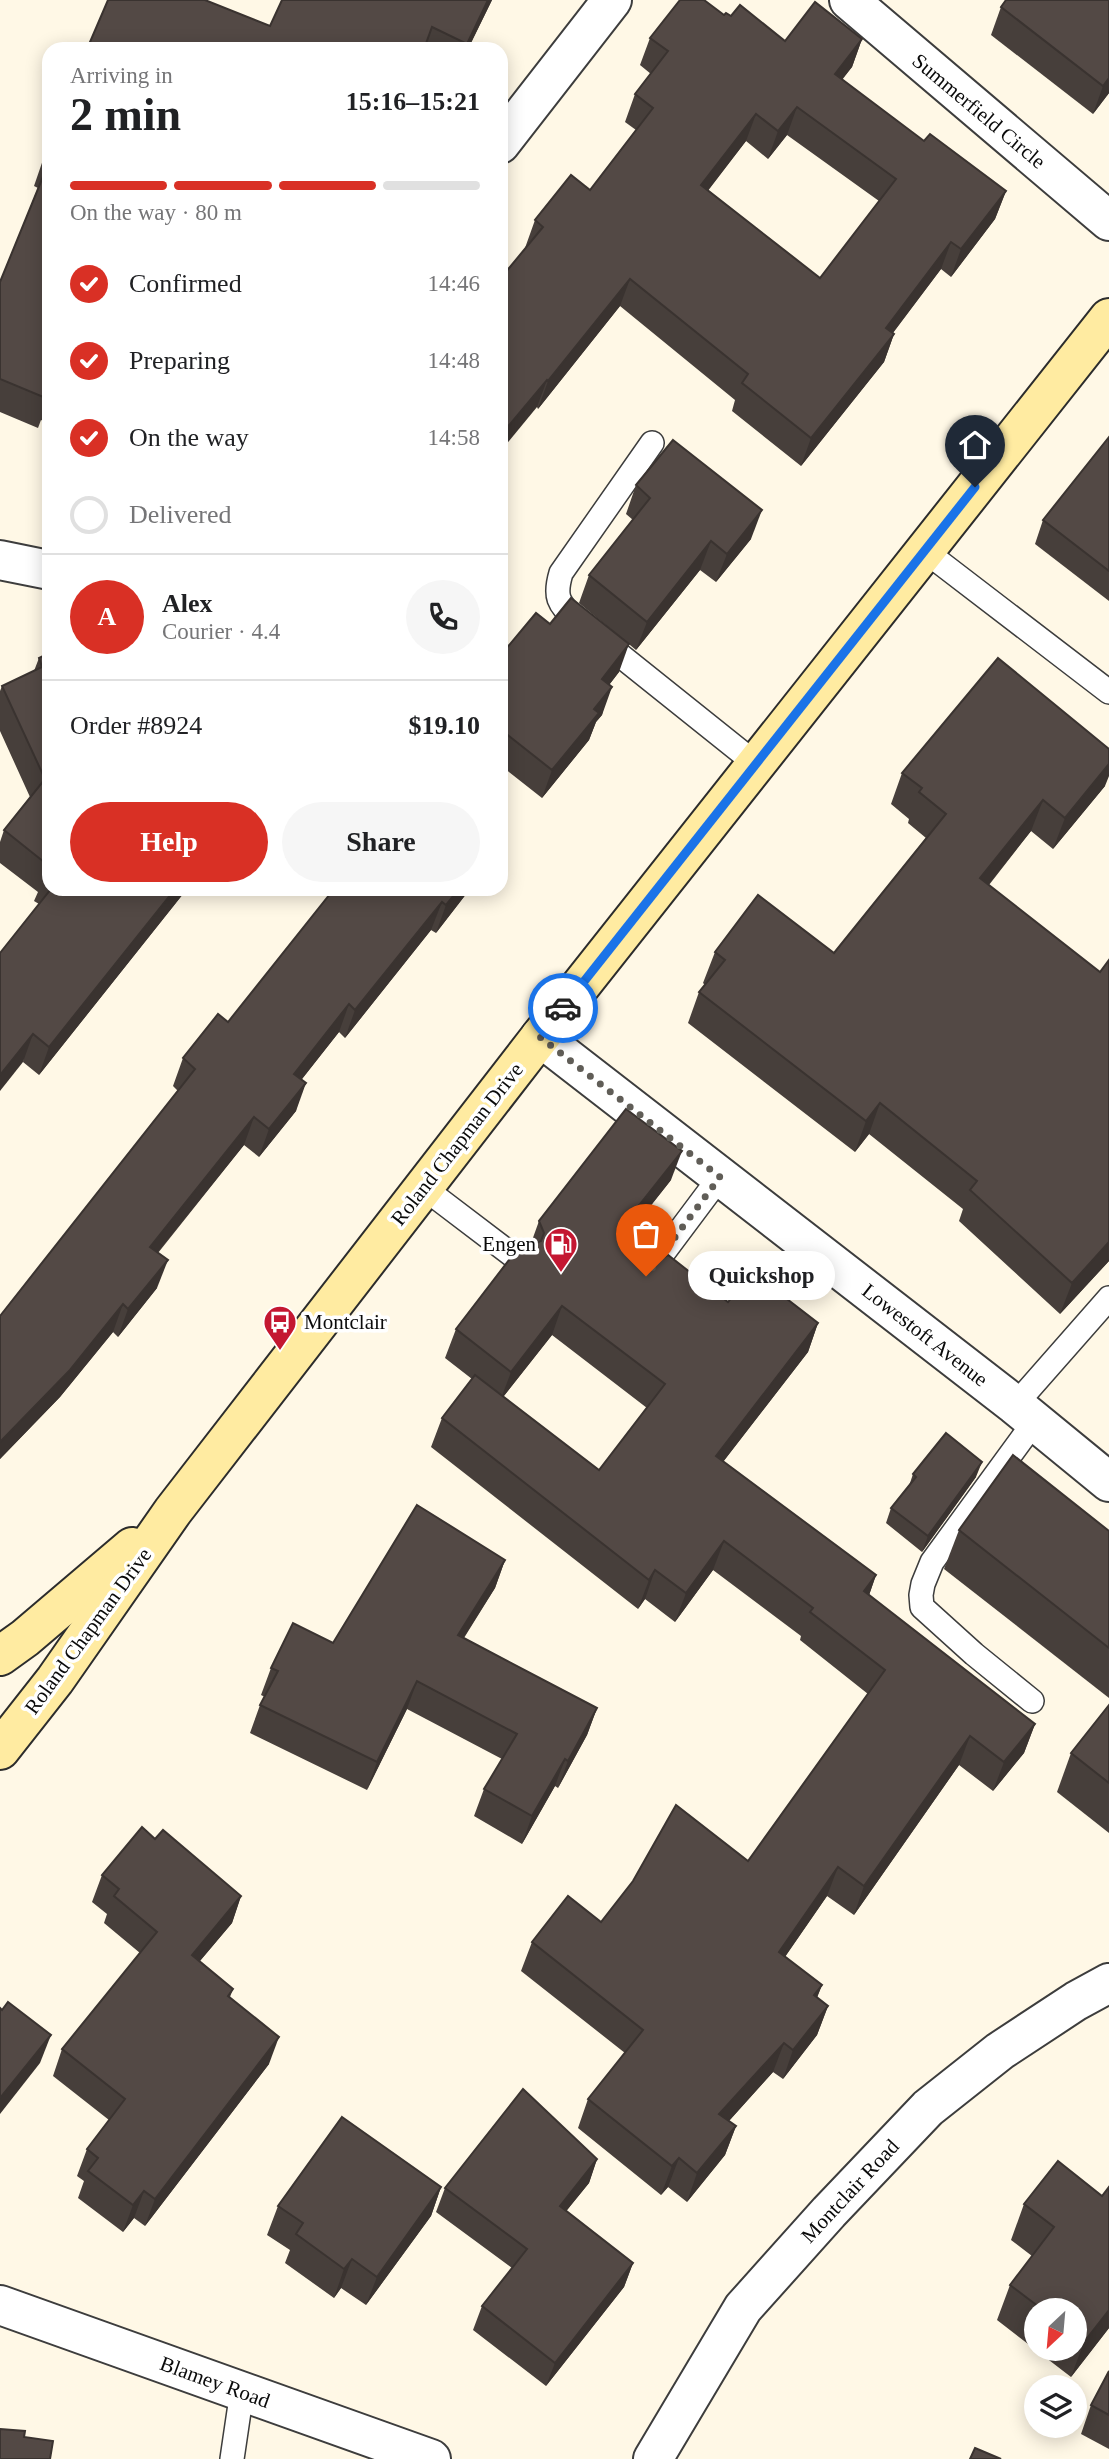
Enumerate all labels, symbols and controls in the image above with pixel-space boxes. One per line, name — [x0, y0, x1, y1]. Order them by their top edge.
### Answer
street label: Summerfield Circle — [908, 48, 1050, 174]
text: Arriving in — [70, 63, 173, 88]
text: 15:16–15:21 — [346, 87, 480, 116]
text: 2 min — [70, 89, 181, 140]
text: On the way · 80 m — [70, 200, 242, 225]
icon: check — [70, 265, 108, 303]
text: Confirmed — [129, 269, 242, 298]
text: 14:46 — [428, 271, 480, 296]
icon: check — [70, 342, 108, 380]
text: Preparing — [129, 346, 230, 375]
text: 14:48 — [428, 348, 480, 373]
pin — [945, 415, 1005, 487]
icon: check — [70, 419, 108, 457]
text: On the way — [129, 423, 249, 452]
text: 14:58 — [428, 425, 480, 450]
icon: home — [956, 426, 994, 464]
text: Delivered — [129, 500, 232, 529]
button: phone — [406, 580, 480, 654]
text: Alex — [162, 589, 213, 618]
text: A — [98, 602, 116, 631]
text: Courier · 4.4 — [162, 619, 280, 644]
text: Order #8924 — [70, 711, 202, 740]
text: $19.10 — [409, 711, 480, 740]
button: Help — [70, 802, 268, 882]
button: Share — [282, 802, 480, 882]
courier — [528, 973, 598, 1043]
icon: car — [544, 989, 582, 1027]
street label: Roland Chapman Drive — [386, 1058, 528, 1230]
pin — [616, 1204, 676, 1276]
icon: bag — [627, 1215, 665, 1253]
fuel station icon: Engen — [542, 1225, 580, 1274]
place label: Engen — [482, 1232, 536, 1256]
callout: Quickshop — [688, 1252, 835, 1300]
text: Quickshop — [708, 1263, 815, 1288]
street label: Lowestoft Avenue — [857, 1278, 993, 1392]
bus stop icon: Montclair — [261, 1303, 299, 1352]
place label: Montclair — [304, 1310, 387, 1334]
street label: Roland Chapman Drive — [20, 1543, 156, 1719]
street label: Montclair Road — [796, 2134, 904, 2248]
north arrow — [1024, 2298, 1087, 2361]
map controls — [1024, 2298, 1087, 2438]
street label: Blamey Road — [157, 2351, 274, 2413]
button: layers — [1024, 2375, 1087, 2438]

